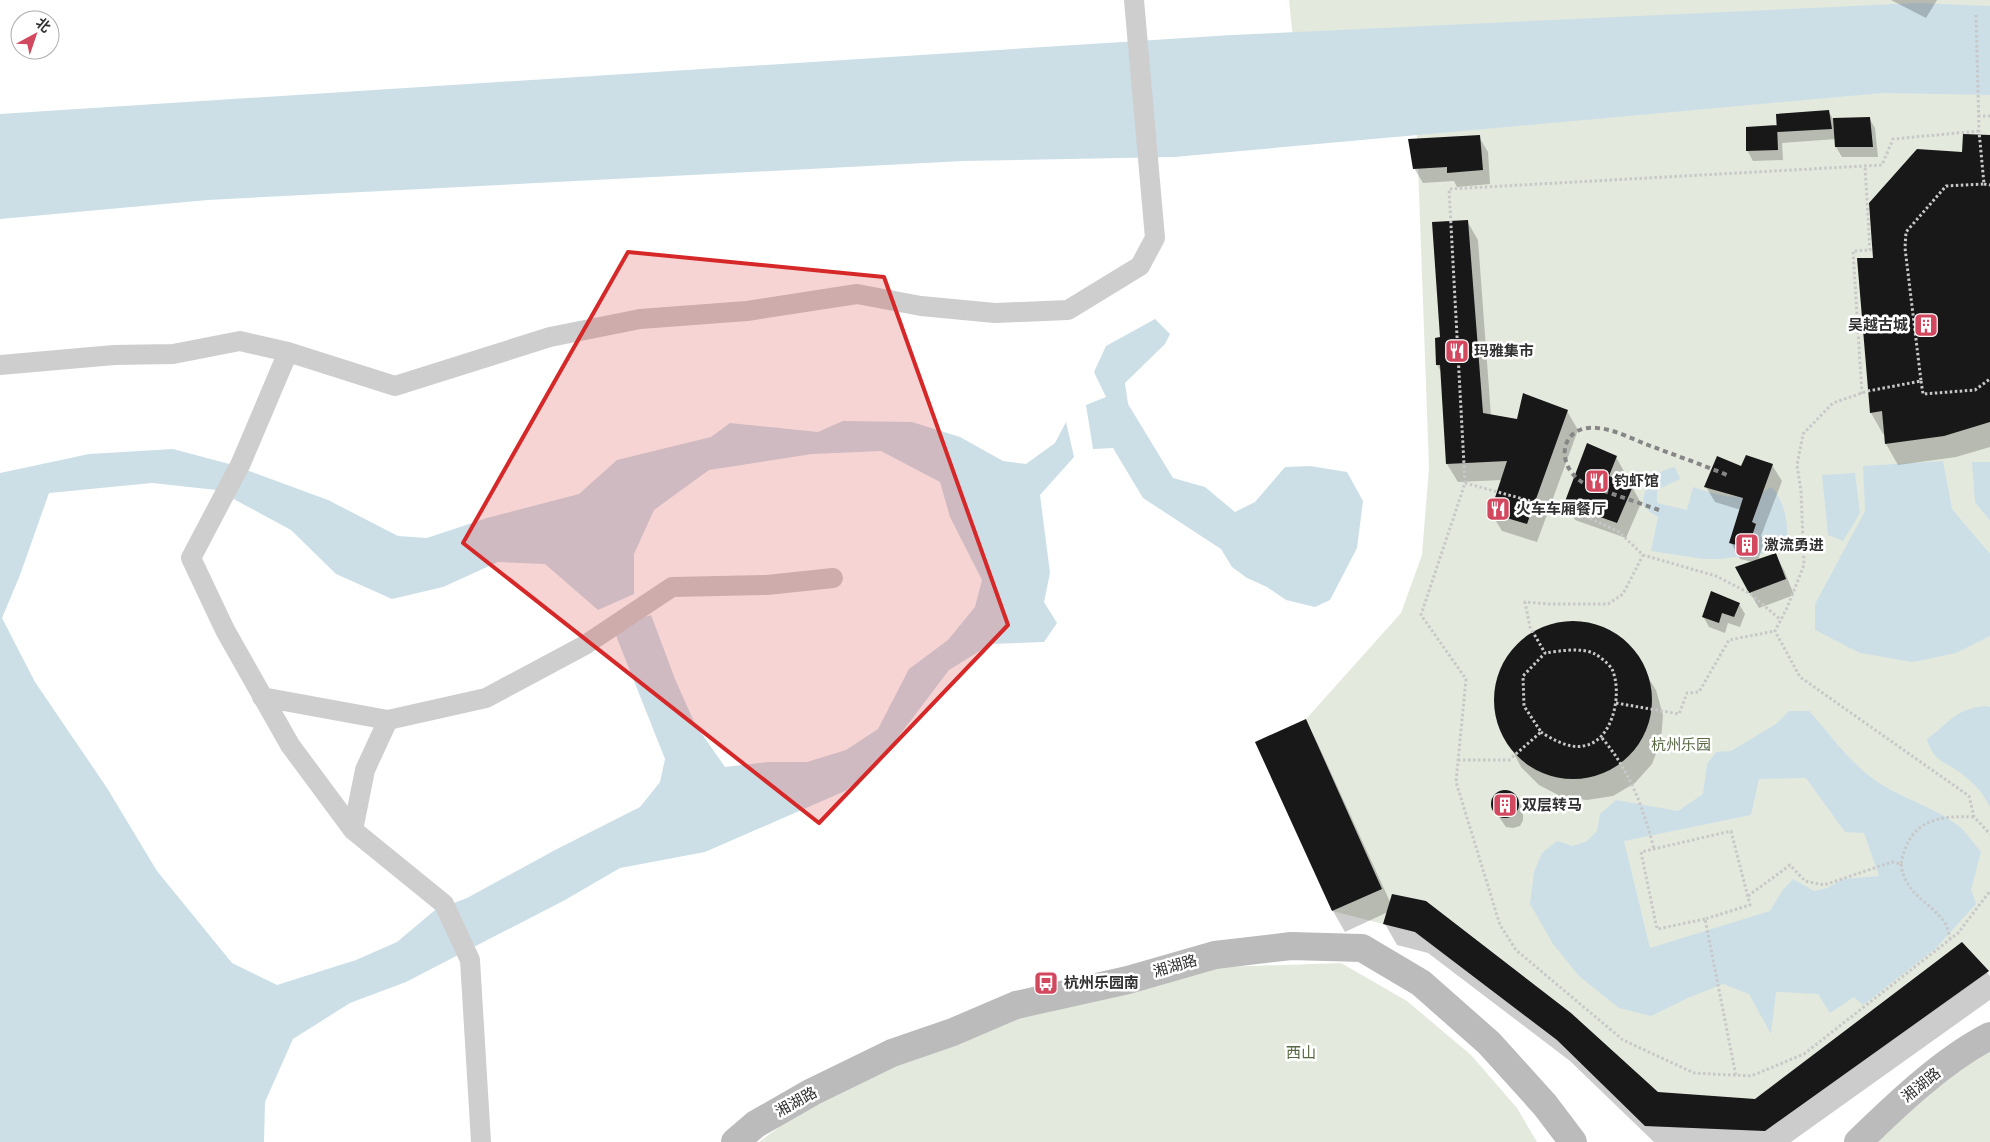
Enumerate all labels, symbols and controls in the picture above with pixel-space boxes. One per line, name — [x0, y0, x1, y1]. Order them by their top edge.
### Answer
north arrow — [10, 10, 60, 60]
text: 北 — [32, 14, 54, 36]
building icon: 吴越古城 — [1913, 312, 1939, 338]
place label: 吴越古城 — [1848, 316, 1908, 335]
restaurant icon: 玛雅集市 — [1444, 338, 1470, 364]
place label: 玛雅集市 — [1474, 342, 1534, 361]
restaurant icon: 钓虾馆 — [1584, 468, 1610, 494]
place label: 钓虾馆 — [1614, 472, 1659, 491]
restaurant icon: 火车车厢餐厅 — [1485, 496, 1511, 522]
place label: 火车车厢餐厅 — [1516, 500, 1606, 519]
building icon: 激流勇进 — [1734, 532, 1760, 558]
place label: 激流勇进 — [1764, 536, 1824, 555]
park label: 杭州乐园 — [1651, 736, 1711, 755]
building icon: 双层转马 — [1492, 792, 1518, 818]
place label: 双层转马 — [1522, 796, 1582, 815]
street label: 湘湖路 — [1151, 951, 1199, 982]
bus stop icon: 杭州乐园南 — [1033, 970, 1059, 996]
place label: 杭州乐园南 — [1064, 974, 1139, 993]
park label: 西山 — [1286, 1044, 1316, 1063]
street label: 湘湖路 — [1898, 1064, 1945, 1107]
street label: 湘湖路 — [772, 1083, 821, 1122]

